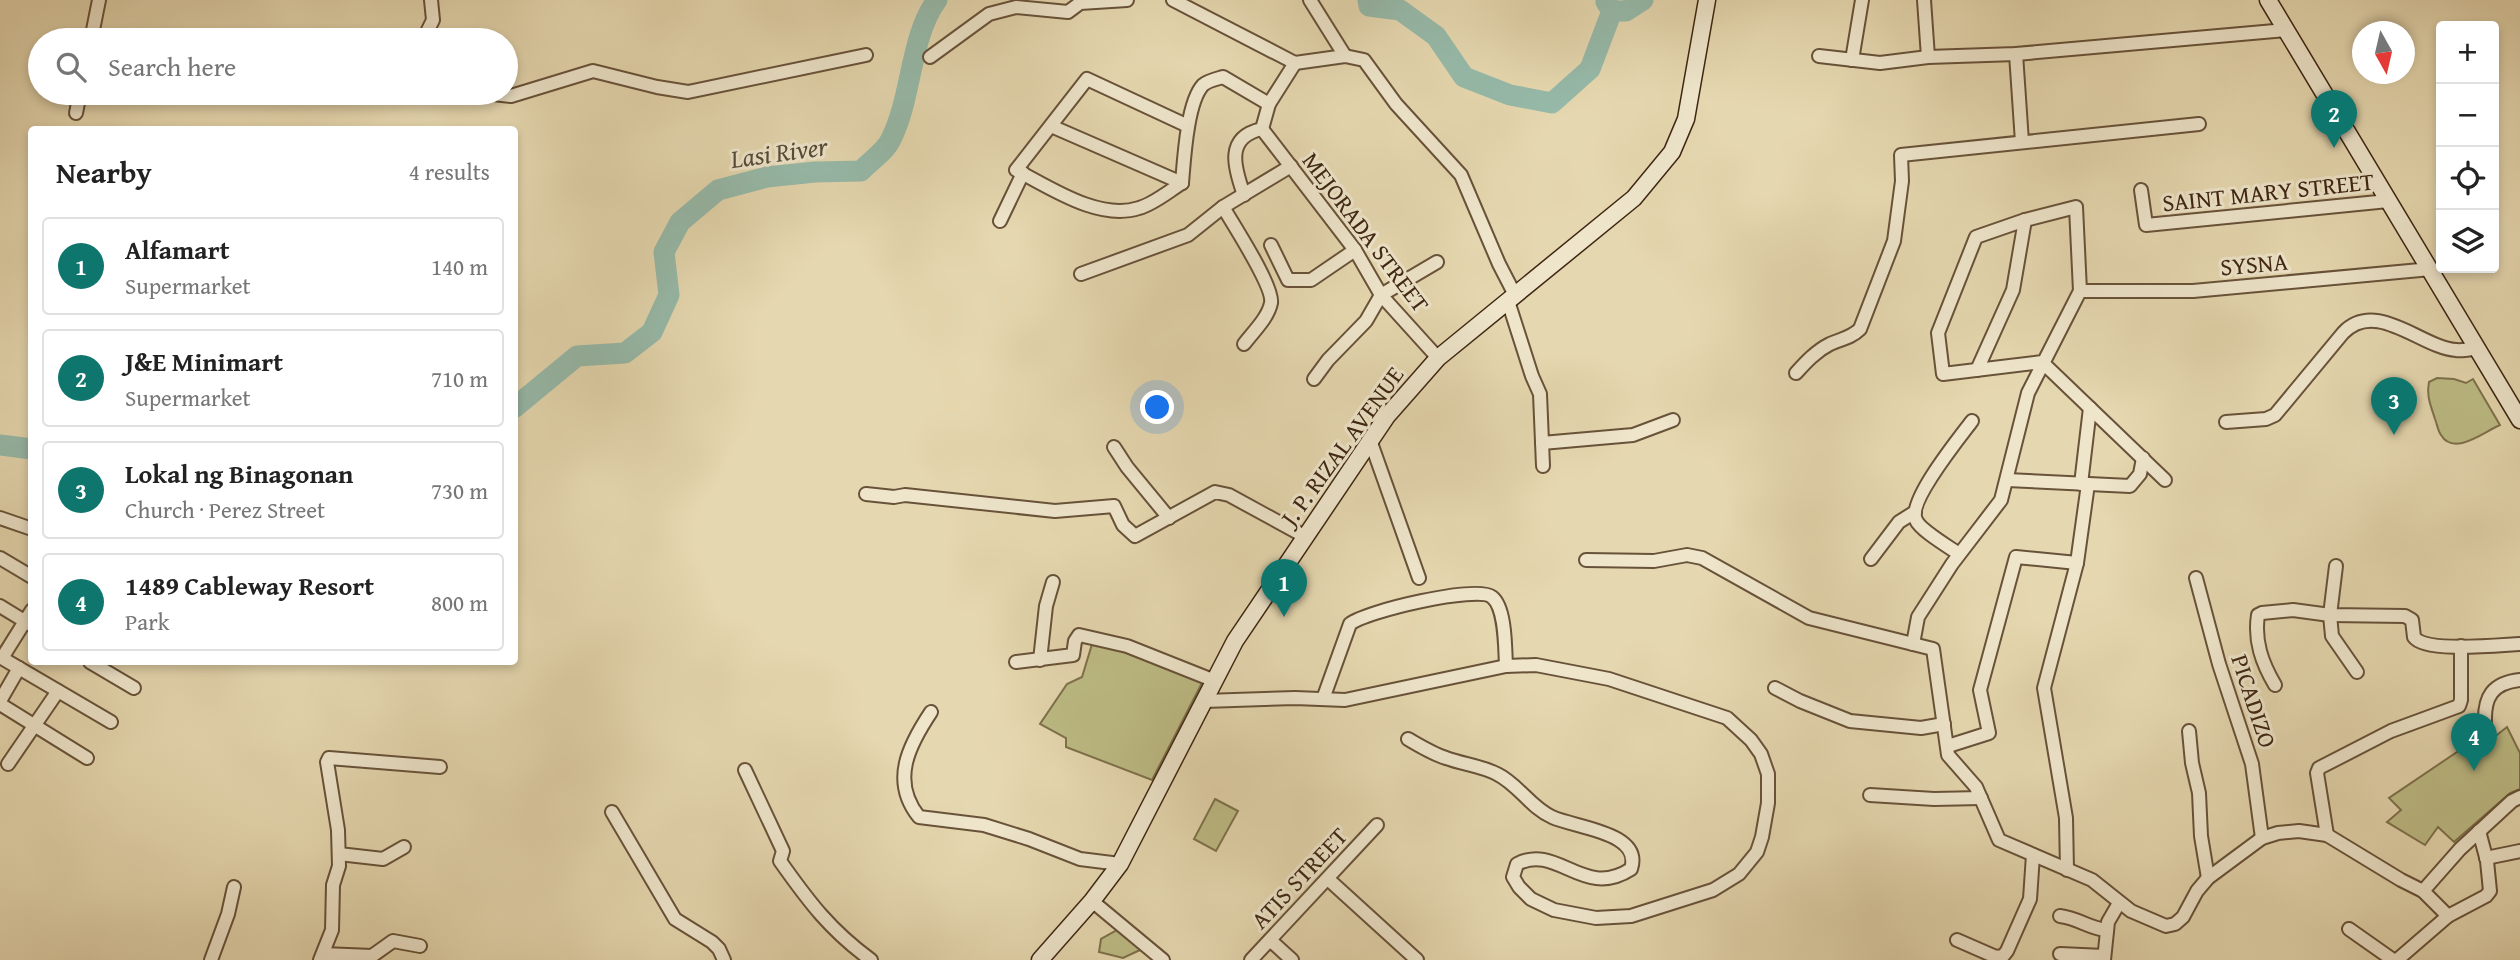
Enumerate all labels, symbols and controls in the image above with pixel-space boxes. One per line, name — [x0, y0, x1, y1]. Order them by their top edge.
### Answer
north arrow — [2352, 21, 2415, 84]
map controls — [2436, 21, 2499, 273]
button: + — [2436, 21, 2499, 84]
search box — [28, 28, 518, 105]
text: Search here — [108, 47, 236, 86]
icon: search — [52, 48, 90, 86]
button: − — [2436, 84, 2499, 147]
pin: 2 — [2311, 90, 2357, 148]
water label: Lasi River — [727, 126, 831, 178]
street label: MEJORADA STREET — [1294, 144, 1438, 320]
button: locate — [2436, 147, 2499, 210]
text: Nearby — [56, 150, 152, 194]
text: 4 results — [409, 155, 490, 188]
street label: SAINT MARY STREET — [2160, 163, 2376, 221]
button: layers — [2436, 210, 2499, 273]
text: Alfamart — [125, 230, 229, 269]
street label: SYSNA — [2219, 244, 2290, 284]
text: 1 — [75, 250, 87, 283]
text: 140 m — [431, 250, 488, 283]
text: Supermarket — [125, 269, 251, 302]
text: J&E Minimart — [125, 342, 283, 381]
street label: J. P. RIZAL AVENUE — [1270, 359, 1412, 536]
text: 2 — [75, 362, 87, 395]
text: 710 m — [431, 362, 488, 395]
pin: 3 — [2371, 377, 2417, 435]
text: Supermarket — [125, 381, 251, 414]
your location — [1140, 390, 1174, 424]
text: Lokal ng Binagonan — [125, 454, 353, 493]
text: 3 — [75, 474, 87, 507]
text: 730 m — [431, 474, 488, 507]
text: Church · Perez Street — [125, 493, 325, 526]
pin: 1 — [1261, 559, 1307, 617]
text: 1489 Cableway Resort — [125, 566, 374, 605]
text: 4 — [75, 586, 87, 619]
text: 800 m — [431, 586, 488, 619]
text: Park — [125, 605, 169, 638]
street label: PICADIZO — [2222, 650, 2286, 752]
pin: 4 — [2451, 713, 2497, 771]
street label: ATIS STREET — [1243, 819, 1355, 937]

